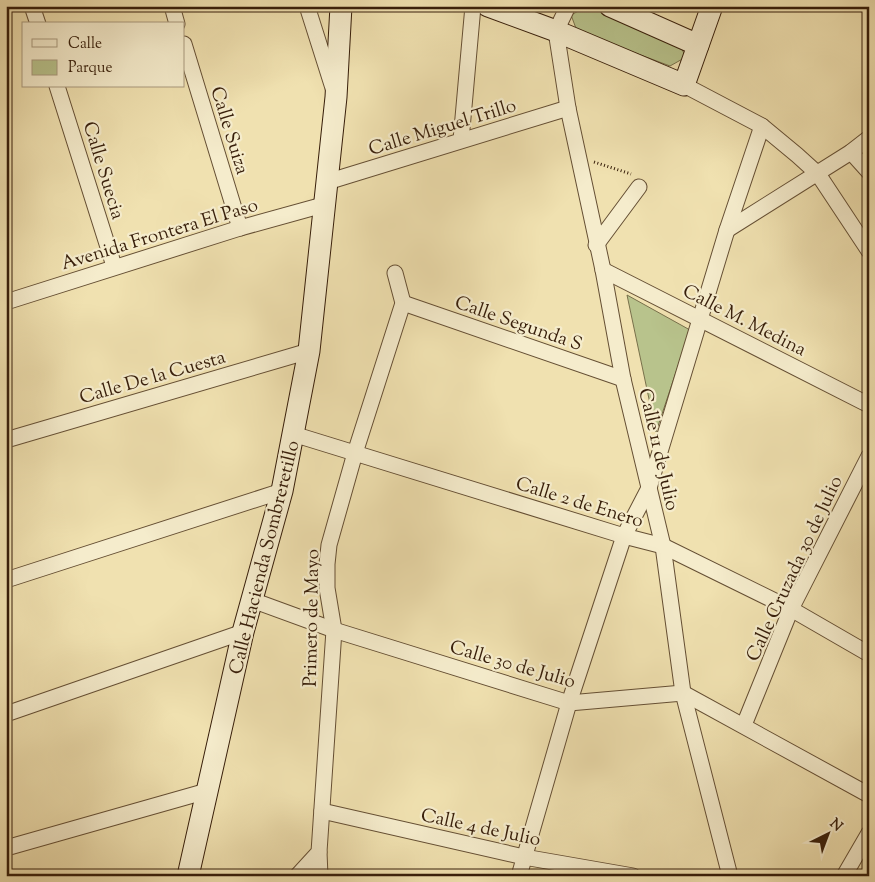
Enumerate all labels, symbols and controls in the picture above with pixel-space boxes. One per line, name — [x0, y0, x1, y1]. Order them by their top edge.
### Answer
legend — [22, 22, 185, 88]
text: Calle — [68, 34, 102, 55]
text: Parque — [68, 58, 112, 79]
street label: Calle Suiza — [202, 83, 255, 178]
street label: Calle Miguel Trillo — [366, 93, 520, 164]
street label: Calle Suecia — [75, 118, 130, 223]
street label: Avenida Frontera El Paso — [58, 193, 262, 278]
street label: Calle M. Medina — [677, 278, 811, 364]
street label: Calle Segunda S — [451, 290, 586, 359]
street label: Calle De la Cuesta — [77, 345, 229, 412]
street label: Calle 11 de Julio — [630, 386, 685, 513]
street label: Calle Hacienda Sombreretillo — [223, 438, 308, 677]
street label: Calle 2 de Enero — [512, 471, 647, 536]
street label: Calle Cruzada 30 de Julio — [740, 472, 850, 666]
street label: Primero de Mayo — [298, 549, 327, 687]
street label: Calle 30 de Julio — [446, 635, 578, 696]
street label: Calle 4 de Julio — [418, 803, 543, 854]
north arrow — [802, 810, 852, 860]
text: N — [825, 815, 846, 837]

